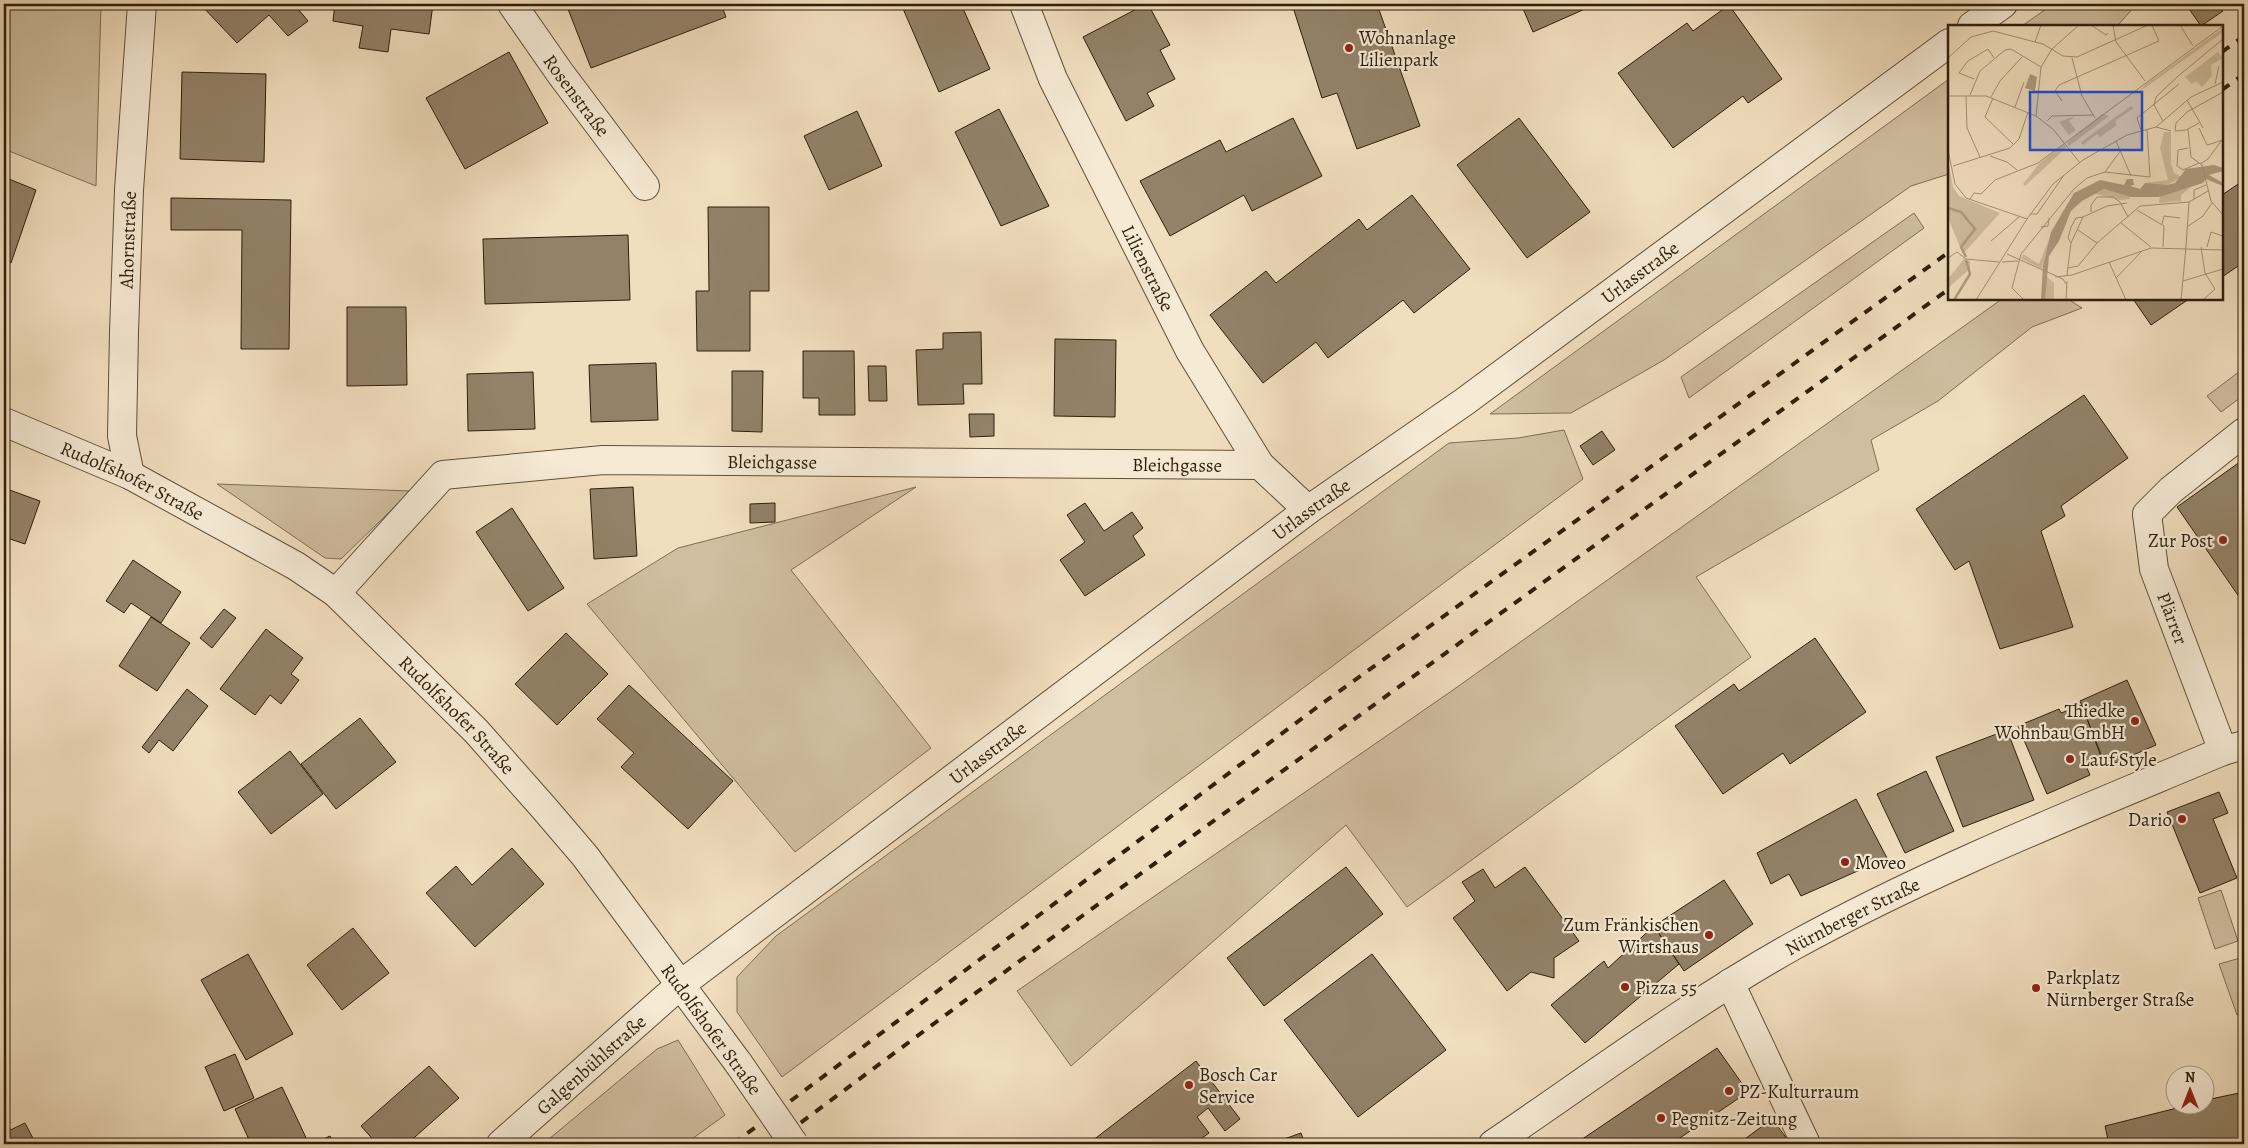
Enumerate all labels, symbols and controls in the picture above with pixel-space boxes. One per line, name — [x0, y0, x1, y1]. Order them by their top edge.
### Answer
place label: Wohnanlage Lilienpark — [1358, 25, 1456, 73]
inset map — [1948, 25, 2223, 300]
marker: Wohnanlage Lilienpark — [1343, 42, 1355, 54]
street label: Rosenstraße — [537, 49, 615, 142]
street label: Ahornstraße — [113, 191, 143, 290]
street label: Lilienstraße — [1115, 221, 1180, 316]
street label: Urlasstraße — [1596, 235, 1684, 310]
street label: Rudolfshofer Straße — [56, 435, 208, 527]
street label: Bleichgasse — [727, 449, 817, 476]
street label: Bleichgasse — [1132, 452, 1222, 479]
street label: Urlasstraße — [1267, 473, 1356, 547]
place label: Zur Post — [2148, 528, 2213, 554]
marker: Zur Post — [2217, 534, 2229, 546]
street label: Plärrer — [2150, 588, 2194, 648]
street label: Rudolfshofer Straße — [393, 650, 520, 780]
place label: Thiedke Wohnbau GmbH — [1993, 698, 2125, 746]
street label: Urlasstraße — [944, 715, 1032, 791]
marker: Thiedke Wohnbau GmbH — [2129, 715, 2141, 727]
place label: Lauf Style — [2080, 747, 2157, 773]
marker: Lauf Style — [2064, 753, 2076, 765]
place label: Dario — [2128, 807, 2172, 833]
marker: Dario — [2176, 813, 2188, 825]
place label: Moveo — [1855, 850, 1906, 876]
marker: Moveo — [1839, 856, 1851, 868]
street label: Nürnberger Straße — [1780, 872, 1924, 962]
place label: Zum Fränkischen Wirtshaus — [1563, 912, 1699, 960]
marker: Zum Fränkischen Wirtshaus — [1703, 929, 1715, 941]
street label: Rudolfshofer Straße — [655, 959, 768, 1101]
place label: Parkplatz Nürnberger Straße — [2046, 965, 2194, 1013]
place label: Pizza 55 — [1635, 975, 1697, 1001]
marker: Pizza 55 — [1619, 981, 1631, 993]
marker: Parkplatz Nürnberger Straße — [2030, 982, 2042, 994]
street label: Galgenbühlstraße — [531, 1009, 652, 1121]
place label: Bosch Car Service — [1199, 1062, 1277, 1110]
north arrow — [2166, 1066, 2216, 1116]
text: N — [2185, 1068, 2195, 1087]
marker: Bosch Car Service — [1183, 1079, 1195, 1091]
place label: PZ-Kulturraum — [1739, 1079, 1859, 1105]
marker: PZ-Kulturraum — [1723, 1085, 1735, 1097]
place label: Pegnitz-Zeitung — [1671, 1106, 1798, 1132]
marker: Pegnitz-Zeitung — [1655, 1112, 1667, 1124]

